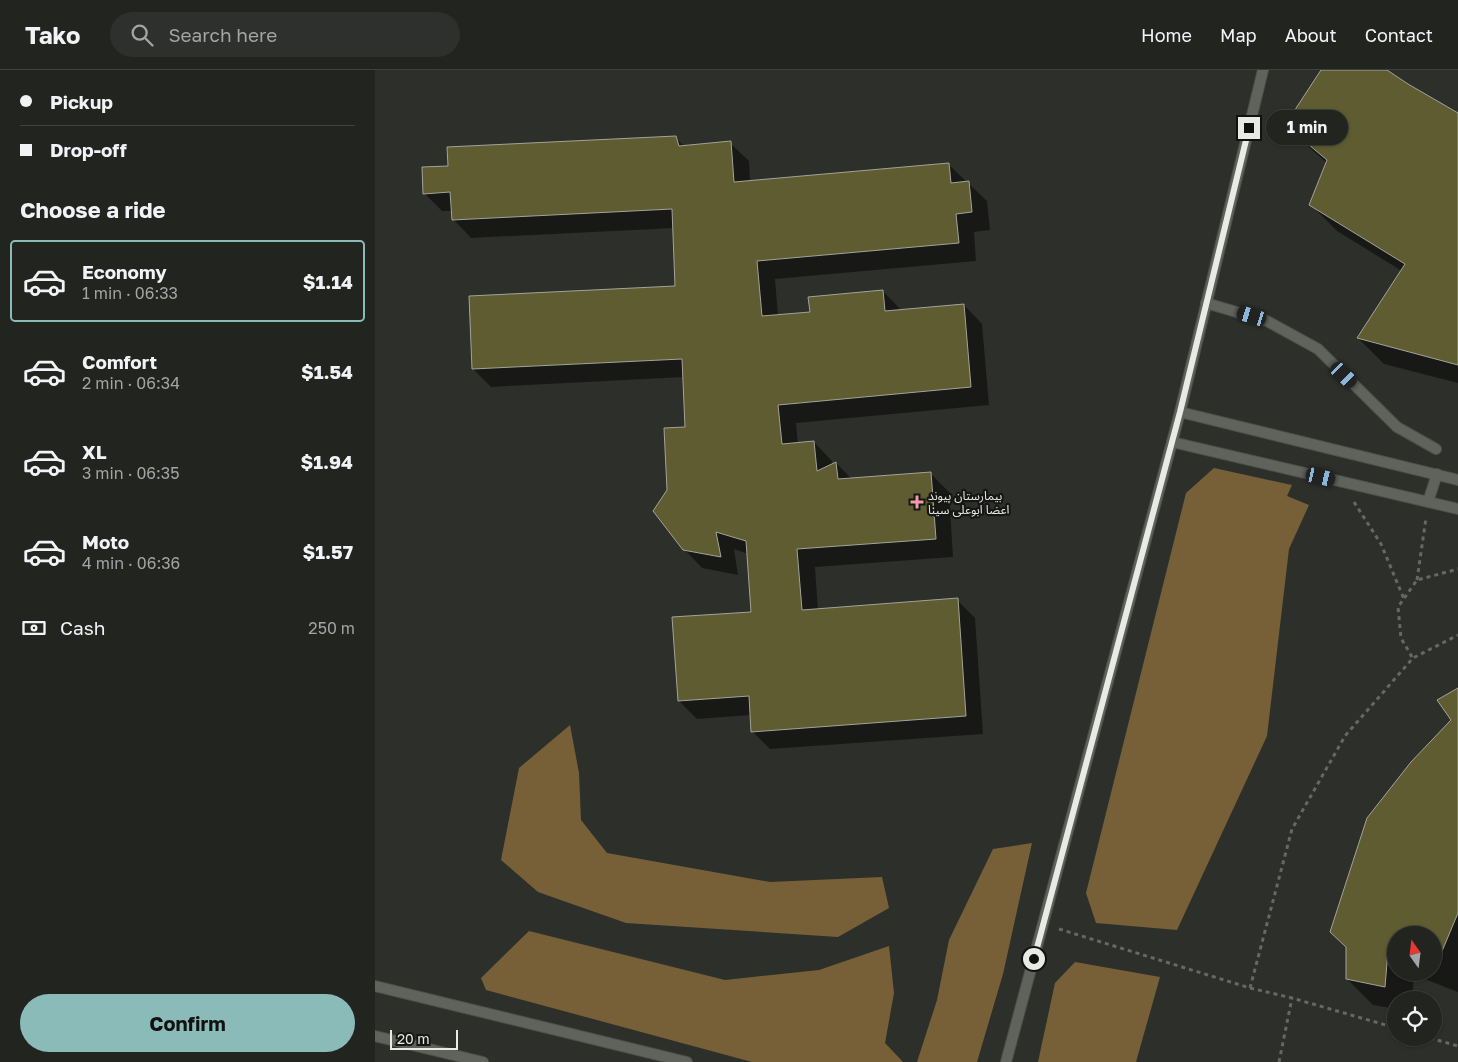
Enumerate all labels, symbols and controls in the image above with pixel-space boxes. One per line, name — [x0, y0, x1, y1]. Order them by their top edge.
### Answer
search box — [110, 12, 460, 57]
text: Tako — [25, 20, 80, 49]
icon: search — [128, 21, 156, 49]
text: Search here — [168, 23, 277, 46]
text: Home — [1141, 24, 1192, 46]
text: Map — [1220, 24, 1257, 46]
text: About — [1285, 24, 1337, 46]
text: Contact — [1365, 24, 1433, 46]
text: Pickup — [50, 90, 113, 113]
callout: 1 min — [1267, 110, 1349, 146]
route end — [1238, 117, 1260, 139]
text: 1 min — [1287, 117, 1327, 137]
text: Drop-off — [50, 138, 127, 161]
text: Choose a ride — [20, 196, 166, 223]
icon: car — [22, 259, 67, 304]
text: Economy — [82, 260, 167, 283]
text: $1.14 — [303, 270, 353, 293]
text: 1 min · 06:33 — [82, 283, 178, 303]
car — [1235, 304, 1268, 328]
icon: car — [22, 349, 67, 394]
text: Comfort — [82, 350, 157, 373]
car — [1328, 359, 1360, 391]
text: $1.54 — [301, 360, 353, 383]
text: 2 min · 06:34 — [82, 373, 180, 393]
icon: car — [22, 439, 67, 484]
text: XL — [82, 440, 107, 463]
text: $1.94 — [300, 450, 353, 473]
text: 3 min · 06:35 — [82, 463, 180, 483]
car — [1304, 466, 1337, 488]
place label: بیمارستان پیوند اعضا ابوعلی سینا — [928, 488, 1010, 517]
marker: بیمارستان پیوند اعضا ابوعلی سینا — [910, 495, 924, 509]
icon: car — [22, 529, 67, 574]
text: Moto — [82, 530, 129, 553]
text: $1.57 — [302, 540, 353, 563]
text: 4 min · 06:36 — [82, 553, 180, 573]
icon: cash — [20, 614, 48, 642]
text: Cash — [60, 616, 105, 639]
text: 250 m — [308, 618, 355, 638]
north arrow — [1387, 926, 1443, 981]
map controls — [1387, 926, 1442, 1046]
route start — [1023, 948, 1045, 970]
button: locate — [1387, 991, 1442, 1046]
button: Confirm — [20, 994, 355, 1052]
scale bar — [390, 1027, 457, 1050]
text: 20 m — [397, 1030, 430, 1047]

